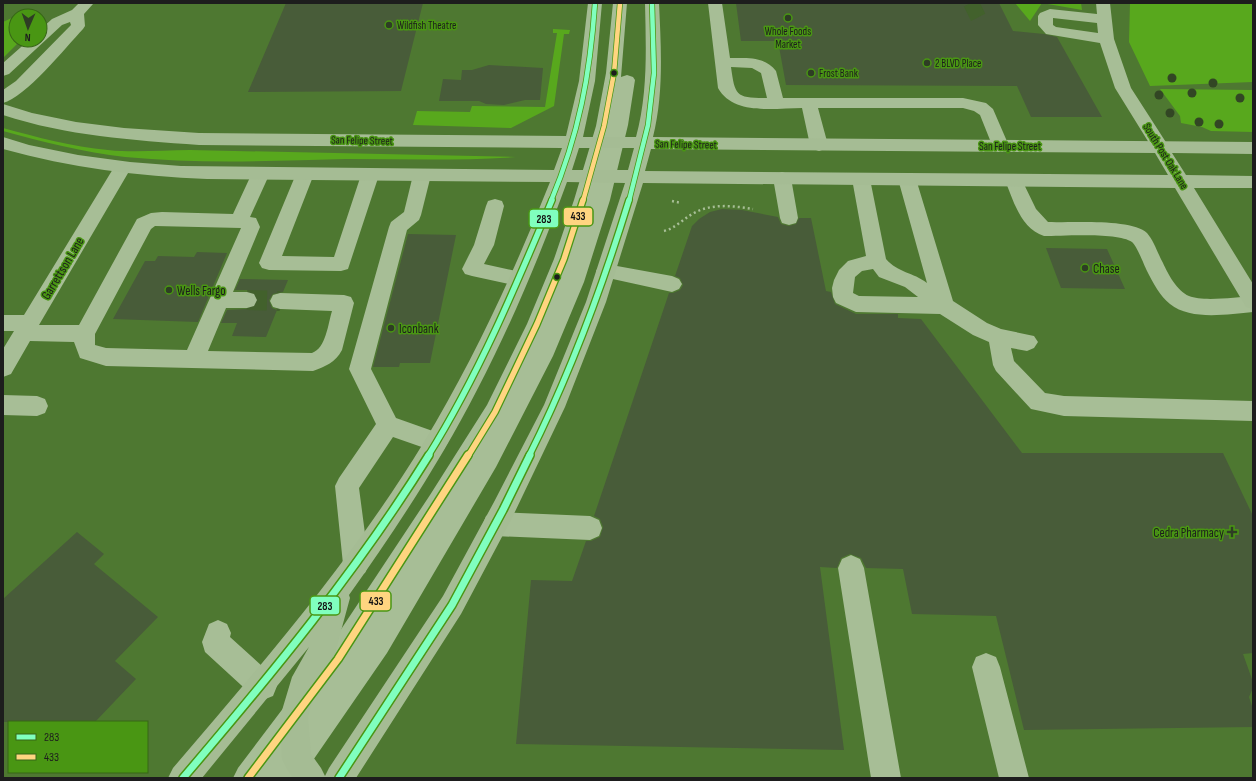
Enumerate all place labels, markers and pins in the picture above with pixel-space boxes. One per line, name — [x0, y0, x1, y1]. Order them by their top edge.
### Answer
marker: Whole Foods Market — [783, 13, 793, 23]
place label: Wildfish Theatre — [397, 19, 457, 32]
marker: Wildfish Theatre — [384, 20, 394, 30]
place label: Whole Foods Market — [765, 25, 811, 51]
place label: 2 BLVD Place — [935, 57, 982, 70]
marker: 2 BLVD Place — [922, 58, 932, 68]
place label: Frost Bank — [819, 67, 859, 80]
unlabelled marker — [609, 68, 619, 78]
marker: Frost Bank — [806, 68, 816, 78]
place label: Chase — [1093, 261, 1120, 277]
marker: Chase — [1080, 263, 1090, 273]
unlabelled marker — [552, 272, 562, 282]
place label: Wells Fargo — [177, 283, 226, 299]
marker: Wells Fargo — [164, 285, 174, 295]
place label: Iconbank — [399, 321, 439, 337]
marker: Iconbank — [386, 323, 396, 333]
place label: Cedra Pharmacy — [1153, 525, 1224, 541]
marker: Cedra Pharmacy — [1227, 527, 1237, 537]

